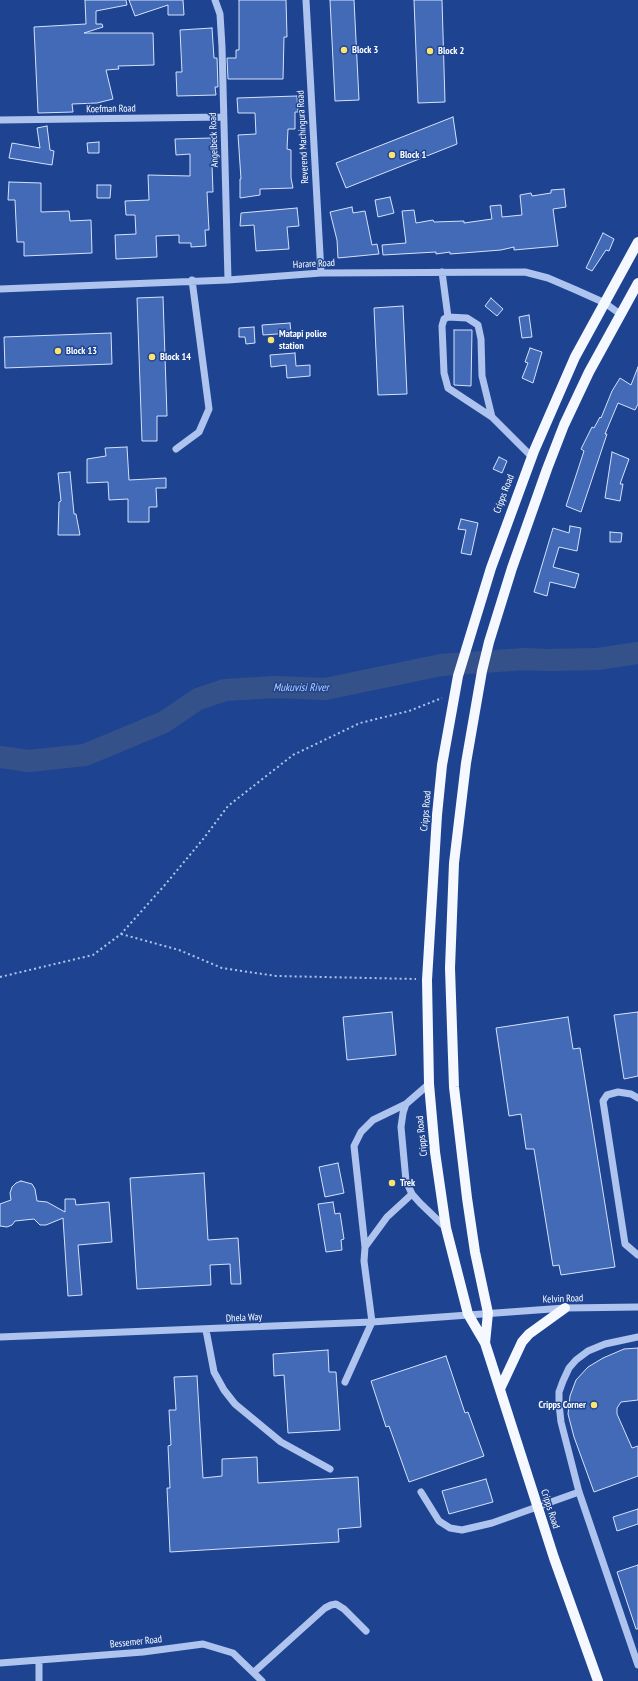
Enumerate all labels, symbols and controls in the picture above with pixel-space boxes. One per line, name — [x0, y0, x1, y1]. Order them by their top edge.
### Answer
place label: Block 3 — [352, 44, 378, 56]
marker: Block 3 — [339, 45, 349, 55]
place label: Block 2 — [438, 45, 464, 57]
marker: Block 2 — [425, 46, 435, 56]
street label: Reverend Machingura Road — [295, 90, 311, 184]
street label: Koefman Road — [86, 103, 136, 115]
street label: Angelbeck Road — [207, 112, 221, 168]
place label: Block 1 — [400, 149, 426, 161]
marker: Block 1 — [387, 150, 397, 160]
street label: Harare Road — [293, 257, 335, 271]
place label: Matapi police station — [279, 328, 327, 352]
marker: Matapi police station — [266, 335, 276, 345]
place label: Block 13 — [66, 345, 97, 357]
marker: Block 13 — [53, 346, 63, 356]
place label: Block 14 — [160, 351, 191, 363]
marker: Block 14 — [147, 352, 157, 362]
street label: Cripps Road — [491, 473, 517, 515]
water label: Mukuvisi River — [273, 681, 329, 695]
street label: Cripps Road — [418, 790, 434, 832]
street label: Cripps Road — [414, 1115, 430, 1157]
place label: Trek — [400, 1177, 415, 1189]
marker: Trek — [387, 1178, 397, 1188]
street label: Kelvin Road — [542, 1292, 584, 1306]
street label: Dhela Way — [226, 1311, 262, 1325]
place label: Cripps Corner — [538, 1399, 586, 1411]
marker: Cripps Corner — [589, 1400, 599, 1410]
street label: Cripps Road — [538, 1488, 562, 1530]
street label: Bessemer Road — [109, 1633, 163, 1651]

